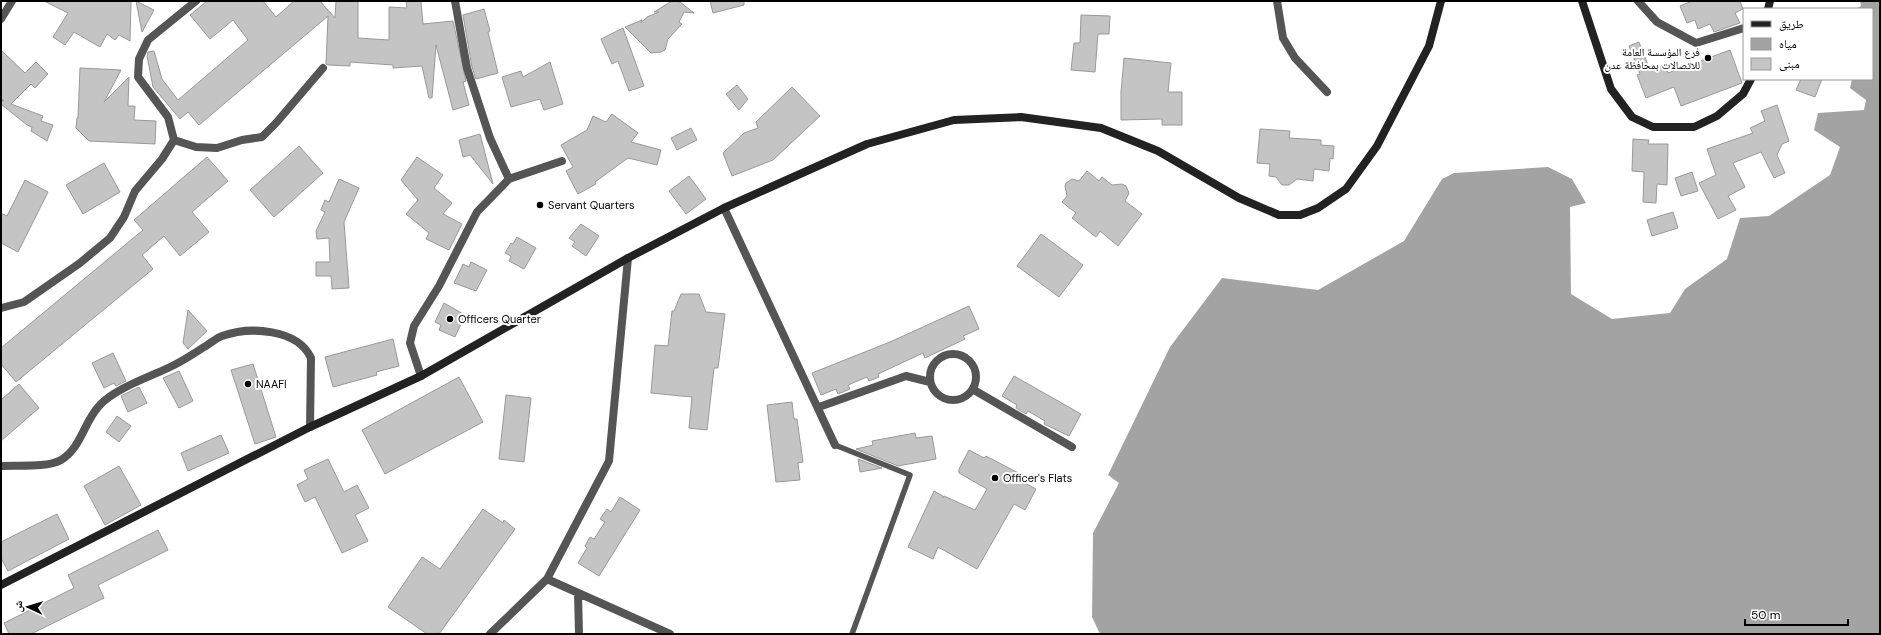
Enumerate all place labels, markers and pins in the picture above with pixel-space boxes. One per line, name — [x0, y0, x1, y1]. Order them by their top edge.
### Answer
place label: فرع المؤسسة العامة للاتصالات بمحافظة عدن — [1604, 45, 1700, 72]
marker: فرع المؤسسة العامة للاتصالات بمحافظة عدن — [1703, 53, 1713, 63]
place label: Servant Quarters — [548, 198, 635, 212]
marker: Servant Quarters — [535, 200, 545, 210]
place label: Officers Quarter — [458, 312, 541, 326]
marker: Officers Quarter — [445, 314, 455, 324]
place label: NAAFI — [256, 377, 287, 391]
marker: NAAFI — [243, 379, 253, 389]
place label: Officer's Flats — [1003, 471, 1072, 485]
marker: Officer's Flats — [990, 473, 1000, 483]

